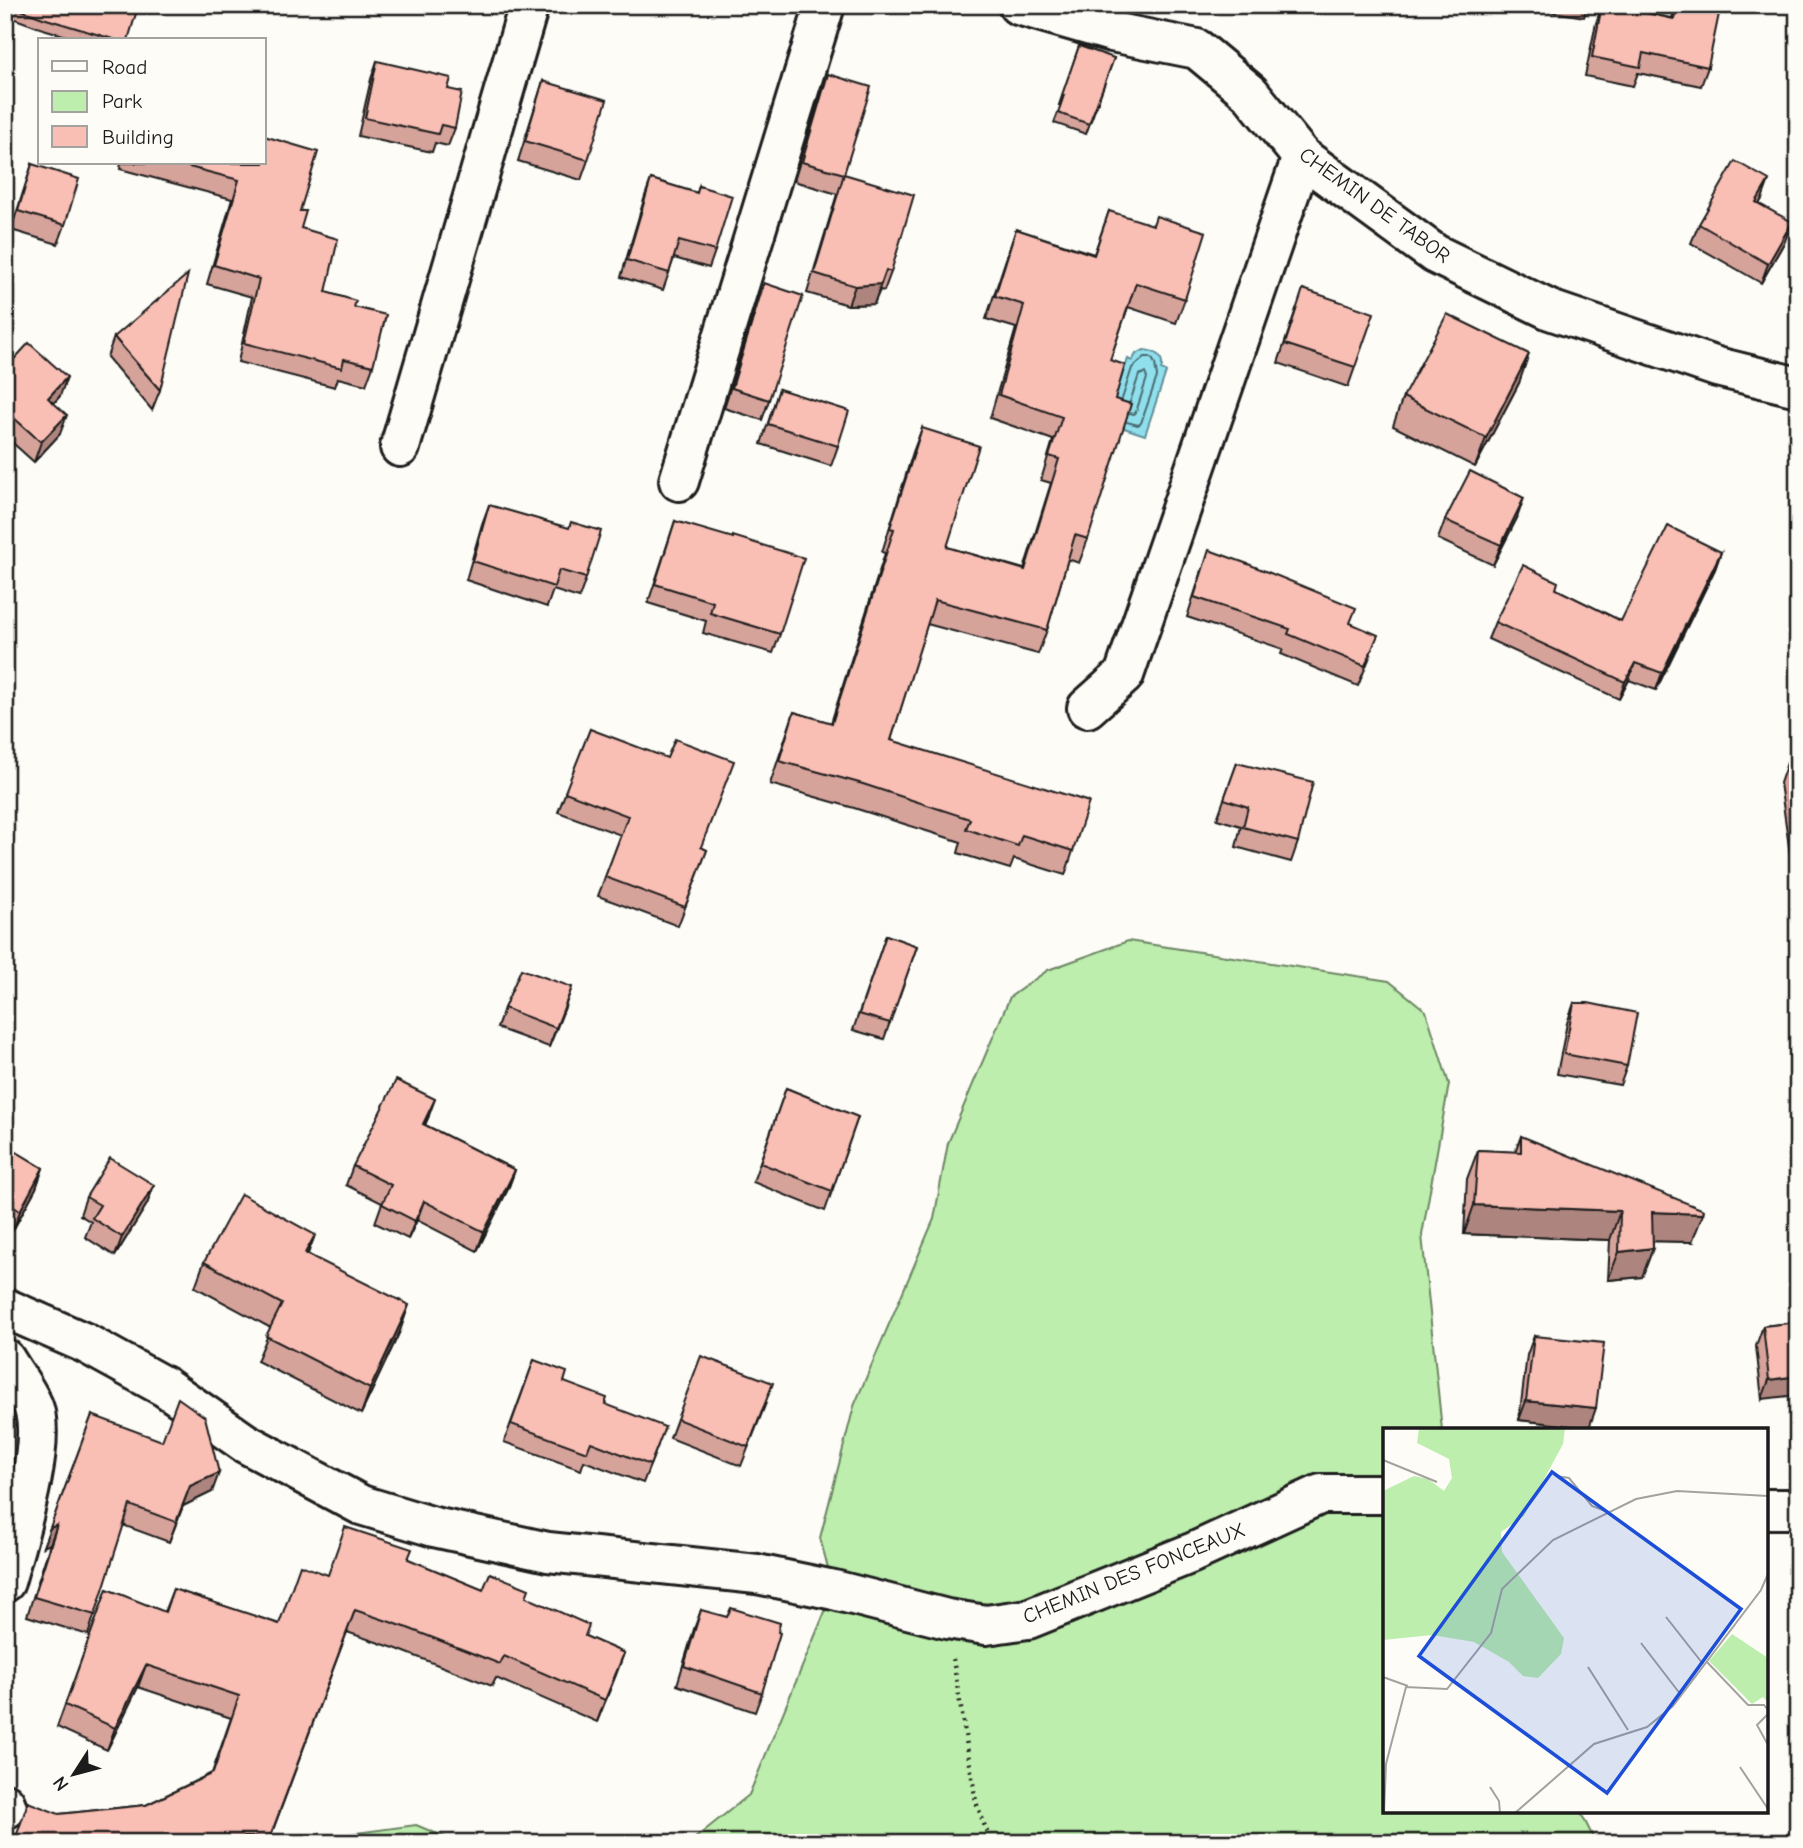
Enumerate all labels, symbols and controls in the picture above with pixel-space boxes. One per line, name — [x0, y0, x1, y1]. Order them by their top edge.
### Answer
legend — [38, 38, 266, 164]
text: Road — [102, 55, 147, 79]
text: Park — [102, 89, 142, 113]
text: Building — [102, 125, 174, 149]
street label: CHEMIN DE TABOR — [1295, 142, 1455, 268]
inset map — [1383, 1428, 1768, 1813]
street label: CHEMIN DES FONCEAUX — [1019, 1517, 1249, 1629]
north arrow — [38, 1740, 108, 1810]
text: N — [49, 1772, 74, 1795]

